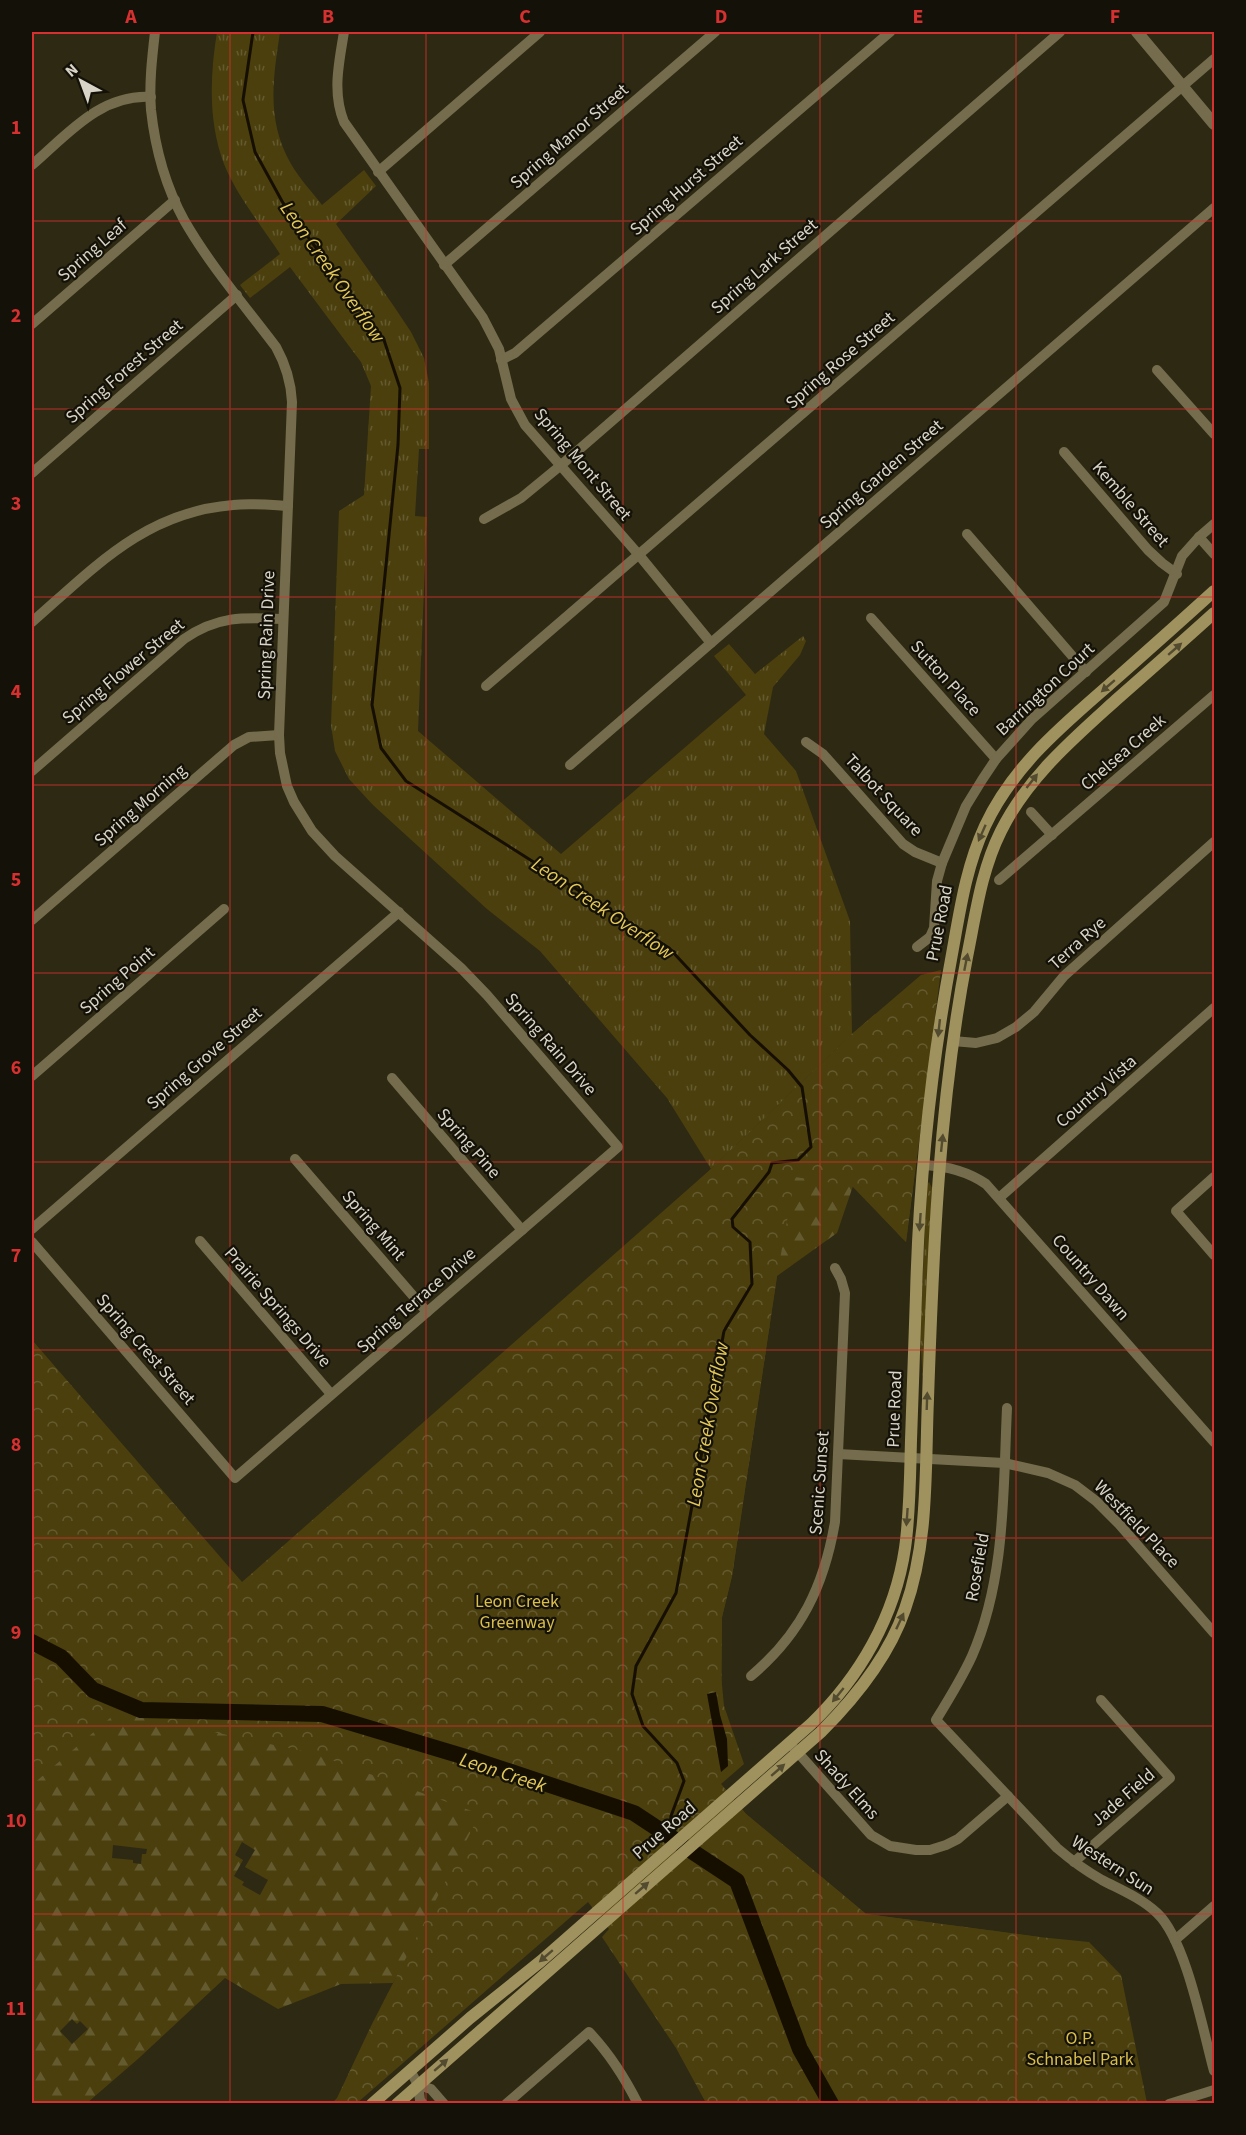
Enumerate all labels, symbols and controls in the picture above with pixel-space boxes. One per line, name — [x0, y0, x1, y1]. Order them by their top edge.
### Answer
text: A — [124, 3, 137, 31]
text: B — [322, 3, 334, 31]
text: C — [519, 3, 531, 31]
text: D — [715, 3, 727, 31]
text: E — [913, 3, 923, 31]
text: F — [1110, 3, 1120, 31]
north arrow — [51, 51, 111, 111]
text: N — [61, 59, 83, 82]
street label: Spring Manor Street — [505, 78, 634, 195]
text: 1 — [11, 114, 21, 142]
street label: Spring Hurst Street — [624, 129, 748, 242]
water label: Leon Creek Overflow — [273, 196, 392, 350]
street label: Spring Leaf — [52, 213, 133, 287]
street label: Spring Lark Street — [705, 213, 823, 320]
text: 2 — [11, 302, 21, 330]
street label: Spring Rose Street — [780, 306, 901, 415]
street label: Spring Forest Street — [60, 313, 188, 429]
street label: Spring Mont Street — [528, 403, 637, 526]
street label: Spring Garden Street — [814, 414, 949, 535]
street label: Kemble Street — [1086, 456, 1175, 553]
text: 3 — [11, 490, 21, 518]
street label: Spring Rain Drive — [252, 570, 281, 700]
street label: Spring Flower Street — [57, 613, 190, 730]
street label: Sutton Place — [905, 635, 987, 722]
street label: Barrington Court — [990, 637, 1100, 742]
one-way arrow — [1167, 642, 1183, 655]
text: 4 — [11, 678, 22, 706]
one-way arrow — [1101, 679, 1116, 692]
street label: Chelsea Creek — [1075, 708, 1171, 796]
street label: Talbot Square — [839, 749, 928, 842]
street label: Spring Morning — [89, 758, 192, 853]
one-way arrow — [1026, 774, 1038, 789]
one-way arrow — [978, 824, 987, 841]
water label: Leon Creek Overflow — [526, 851, 680, 967]
text: 5 — [11, 866, 21, 894]
street label: Prue Road — [920, 883, 959, 963]
street label: Terra Rye — [1043, 911, 1112, 976]
street label: Spring Point — [74, 941, 160, 1020]
one-way arrow — [962, 952, 971, 971]
street label: Spring Rain Drive — [499, 987, 602, 1101]
street label: Spring Grove Street — [141, 1001, 267, 1116]
one-way arrow — [934, 1019, 943, 1038]
street label: Country Vista — [1050, 1049, 1142, 1134]
text: 6 — [11, 1054, 21, 1082]
street label: Spring Pine — [431, 1103, 506, 1184]
one-way arrow — [937, 1134, 947, 1153]
street label: Spring Mint — [336, 1185, 411, 1266]
one-way arrow — [915, 1213, 925, 1232]
street label: Country Dawn — [1046, 1229, 1135, 1326]
street label: Spring Terrace Drive — [351, 1241, 481, 1359]
text: 7 — [11, 1242, 21, 1270]
street label: Prairie Springs Drive — [218, 1242, 337, 1373]
street label: Spring Crest Street — [90, 1288, 201, 1410]
water label: Leon Creek Overflow — [680, 1339, 736, 1509]
street label: Prue Road — [881, 1370, 908, 1448]
one-way arrow — [923, 1391, 932, 1410]
street label: Scenic Sunset — [803, 1430, 836, 1536]
text: 8 — [11, 1431, 21, 1459]
street label: Westfield Place — [1088, 1475, 1185, 1574]
one-way arrow — [903, 1507, 912, 1526]
street label: Rosefield — [959, 1531, 996, 1603]
park label: Leon Creek Greenway — [475, 1589, 559, 1635]
one-way arrow — [896, 1613, 905, 1630]
text: 9 — [11, 1619, 21, 1647]
one-way arrow — [832, 1687, 845, 1703]
street label: Shady Elms — [808, 1744, 885, 1825]
water label: Leon Creek — [456, 1746, 550, 1800]
street label: Jade Field — [1086, 1763, 1161, 1832]
one-way arrow — [770, 1764, 785, 1777]
street label: Prue Road — [627, 1796, 702, 1865]
text: 10 — [5, 1807, 27, 1835]
street label: Western Sun — [1067, 1829, 1159, 1901]
one-way arrow — [634, 1882, 649, 1895]
one-way arrow — [539, 1949, 554, 1962]
text: 11 — [5, 1995, 27, 2023]
park label: O.P. Schnabel Park — [1026, 2026, 1134, 2072]
one-way arrow — [433, 2059, 448, 2072]

